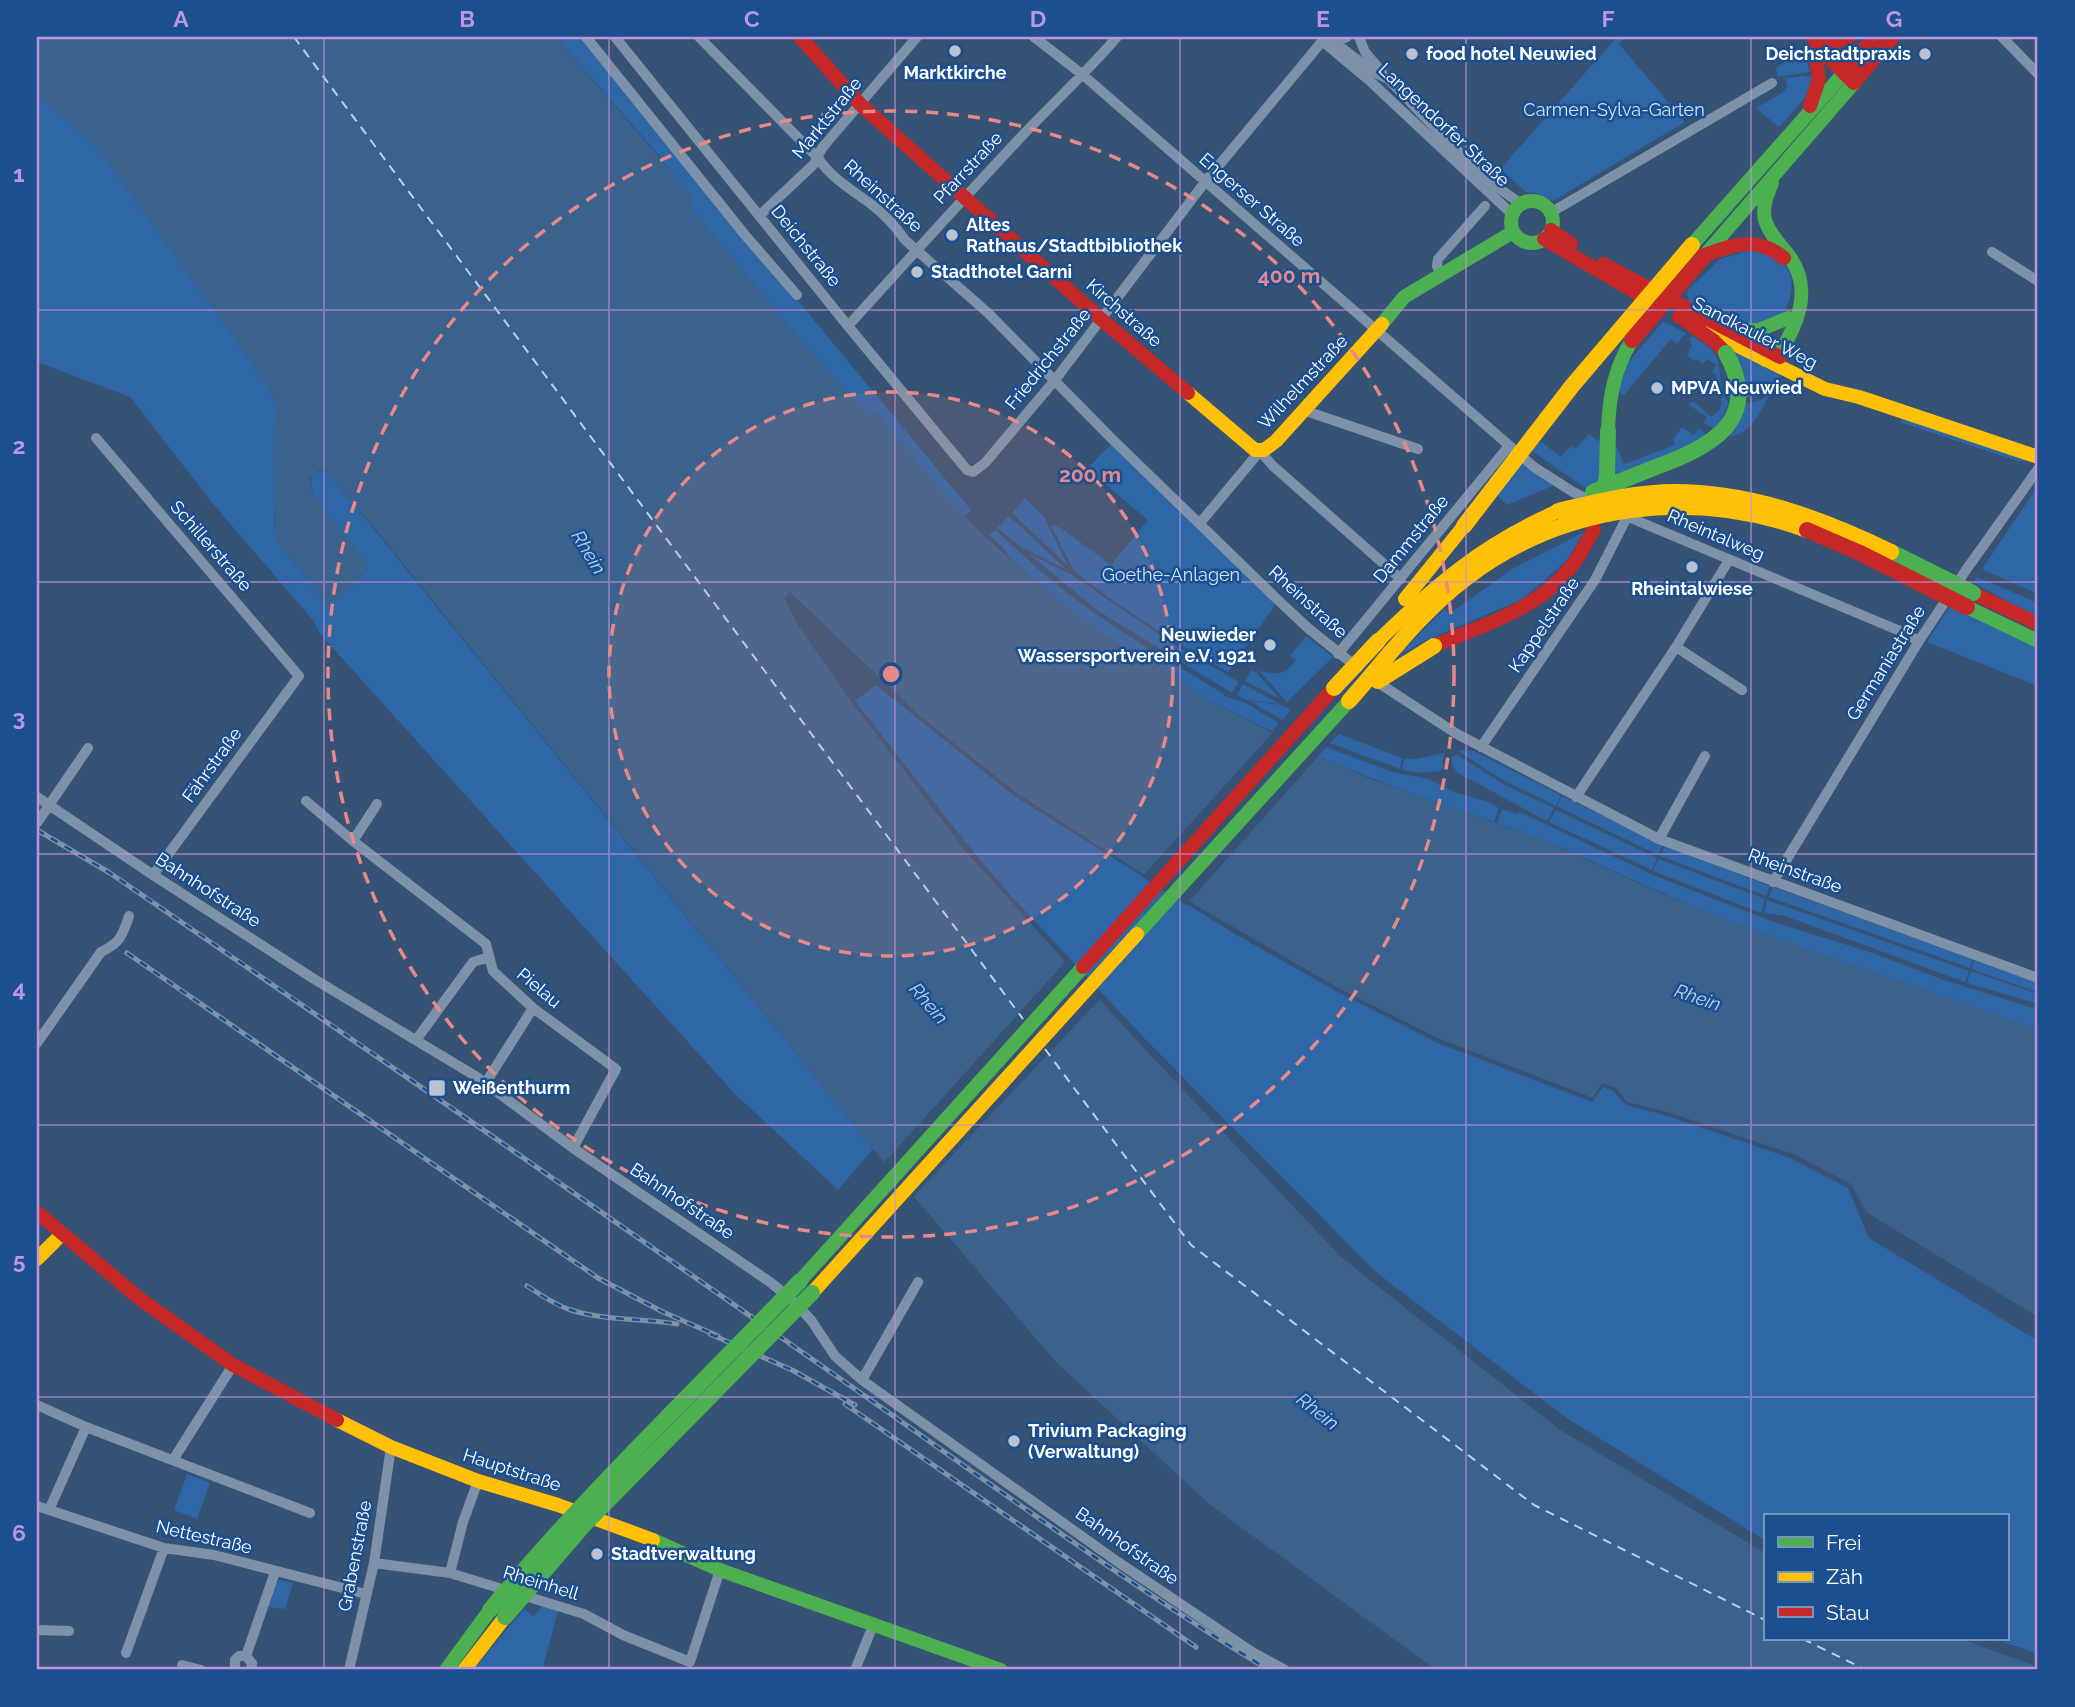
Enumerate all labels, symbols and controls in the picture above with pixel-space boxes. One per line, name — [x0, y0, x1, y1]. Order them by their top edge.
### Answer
text: A — [173, 5, 189, 32]
text: B — [459, 5, 475, 32]
text: C — [744, 5, 760, 32]
text: D — [1030, 5, 1046, 32]
text: E — [1316, 5, 1330, 32]
text: F — [1601, 5, 1615, 32]
text: G — [1886, 5, 1902, 32]
marker: Marktkirche — [947, 43, 963, 59]
place label: food hotel Neuwied — [1426, 43, 1597, 64]
place label: Deichstadtpraxis — [1765, 43, 1911, 64]
marker: food hotel Neuwied — [1404, 46, 1420, 62]
marker: Deichstadtpraxis — [1917, 46, 1933, 62]
street label: Langendorfer Straße — [1375, 59, 1514, 191]
place label: Marktkirche — [904, 62, 1007, 83]
street label: Marktstraße — [787, 72, 866, 163]
park label: Carmen-Sylva-Garten — [1523, 99, 1705, 120]
street label: Pfarrstraße — [929, 127, 1007, 208]
street label: Engerser Straße — [1195, 148, 1310, 251]
street label: Rheinstraße — [840, 155, 927, 237]
text: 1 — [13, 160, 25, 187]
street label: Deichstraße — [767, 201, 846, 291]
place label: Altes Rathaus/Stadtbibliothek — [966, 214, 1183, 256]
marker: Altes Rathaus/Stadtbibliothek — [944, 227, 960, 243]
place label: Stadthotel Garni — [931, 261, 1072, 282]
text: 400 m — [1258, 263, 1320, 288]
marker: Stadthotel Garni — [909, 264, 925, 280]
street label: Kirchstraße — [1082, 274, 1167, 351]
street label: Sandkauler Weg — [1689, 292, 1821, 373]
street label: Friedrichstraße — [1000, 304, 1095, 413]
street label: Wilhelmstraße — [1254, 330, 1352, 433]
place label: MPVA Neuwied — [1671, 377, 1802, 398]
marker: MPVA Neuwied — [1649, 380, 1665, 396]
text: 2 — [13, 432, 25, 459]
text: 200 m — [1059, 462, 1121, 487]
street label: Dammstraße — [1369, 490, 1453, 587]
street label: Schillerstraße — [166, 496, 257, 596]
street label: Rheintalweg — [1664, 505, 1768, 564]
water label: Rhein — [567, 526, 611, 578]
marker: Rheintalwiese — [1684, 559, 1700, 575]
street label: Rheinstraße — [1265, 561, 1352, 643]
park label: Goethe-Anlagen — [1102, 564, 1240, 585]
street label: Kappelstraße — [1504, 573, 1583, 676]
place label: Rheintalwiese — [1631, 578, 1753, 599]
street label: Germaniastraße — [1842, 601, 1930, 724]
place label: Neuwieder Wassersportverein e.V. 1921 — [1018, 624, 1256, 666]
marker: Neuwieder Wassersportverein e.V. 1921 — [1262, 637, 1278, 653]
centre of rings — [879, 662, 903, 686]
text: 3 — [13, 704, 25, 731]
street label: Fährstraße — [177, 723, 246, 806]
street label: Rheinstraße — [1745, 844, 1845, 897]
street label: Bahnhofstraße — [152, 848, 265, 932]
street label: Pielau — [513, 963, 566, 1012]
text: 4 — [12, 975, 26, 1002]
water label: Rhein — [905, 978, 953, 1028]
water label: Rhein — [1672, 979, 1724, 1015]
place label: Weißenthurm — [453, 1077, 570, 1098]
marker: Weißenthurm — [427, 1078, 447, 1098]
street label: Bahnhofstraße — [626, 1158, 739, 1243]
text: 5 — [13, 1247, 26, 1274]
water label: Rhein — [1293, 1388, 1343, 1434]
place label: Trivium Packaging (Verwaltung) — [1028, 1420, 1187, 1462]
marker: Trivium Packaging (Verwaltung) — [1006, 1433, 1022, 1449]
street label: Hauptstraße — [460, 1444, 564, 1495]
street label: Grabenstraße — [333, 1498, 376, 1613]
street label: Bahnhofstraße — [1072, 1502, 1183, 1589]
legend — [1764, 1514, 2008, 1640]
street label: Nettestraße — [154, 1515, 255, 1558]
text: 6 — [12, 1519, 26, 1546]
text: Frei — [1826, 1530, 1862, 1555]
place label: Stadtverwaltung — [611, 1543, 756, 1564]
marker: Stadtverwaltung — [589, 1546, 605, 1562]
street label: Rheinhell — [501, 1561, 582, 1604]
text: Zäh — [1826, 1564, 1863, 1589]
text: Stau — [1826, 1600, 1870, 1625]

